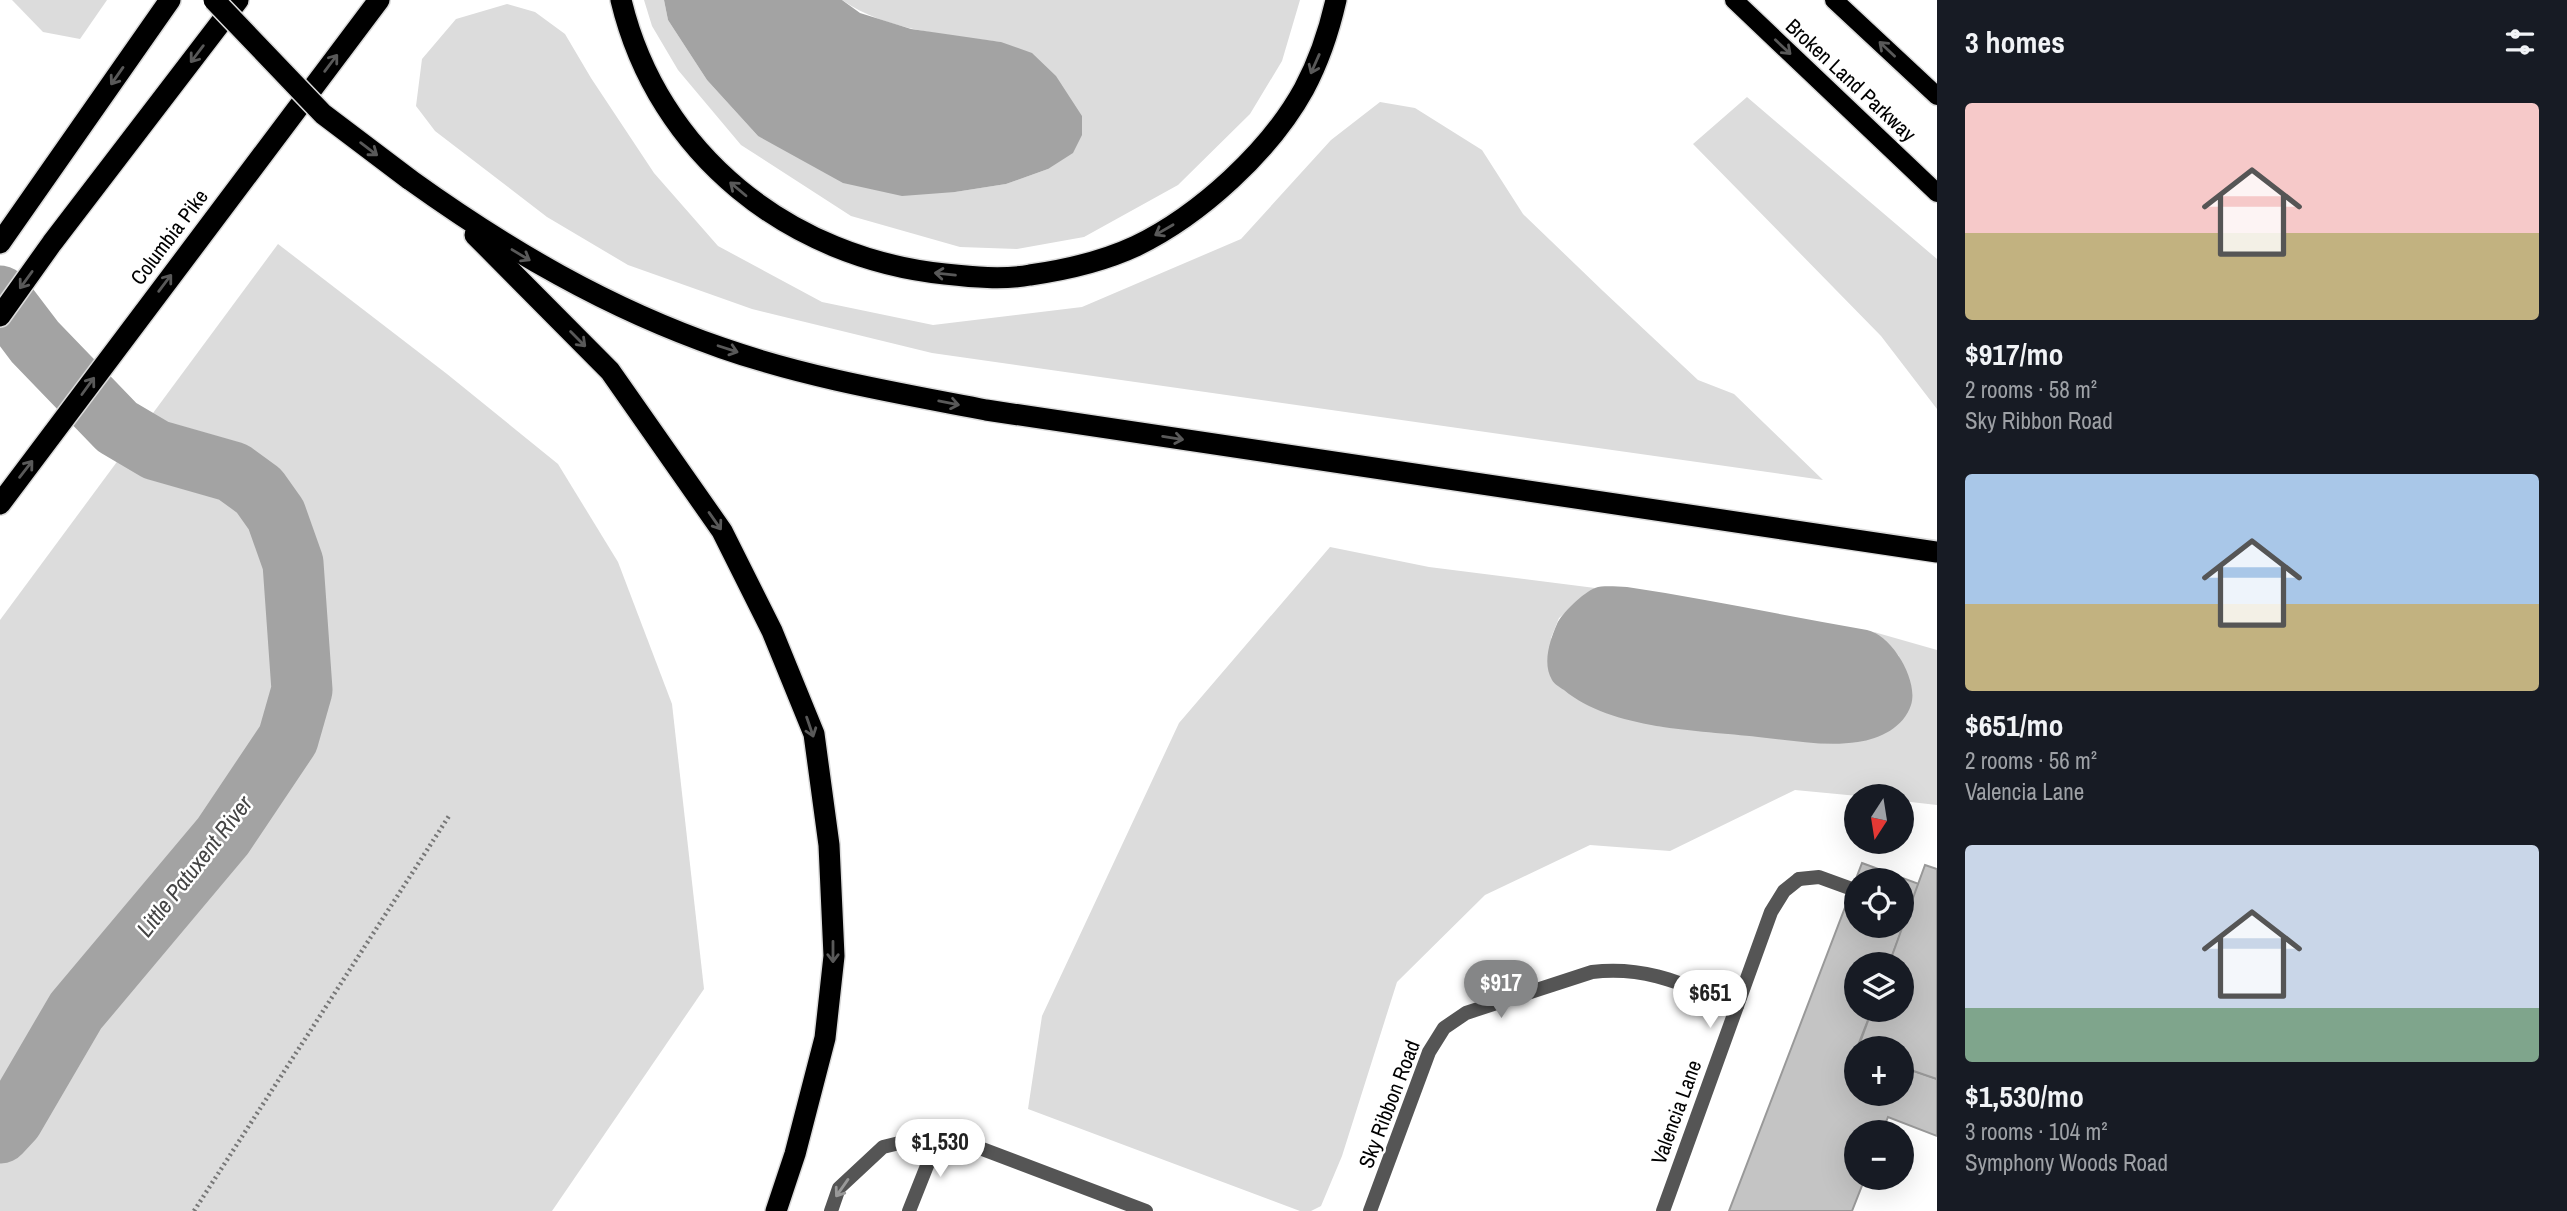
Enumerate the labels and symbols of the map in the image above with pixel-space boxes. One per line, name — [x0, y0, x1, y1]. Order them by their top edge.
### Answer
street label: Broken Land Parkway — [1780, 12, 1923, 148]
one-way arrow — [1774, 39, 1792, 55]
one-way arrow — [1879, 41, 1896, 58]
one-way arrow — [189, 44, 204, 63]
one-way arrow — [1308, 53, 1321, 75]
one-way arrow — [324, 54, 339, 73]
one-way arrow — [110, 66, 124, 85]
one-way arrow — [359, 141, 378, 156]
one-way arrow — [730, 181, 748, 197]
street label: Columbia Pike — [123, 183, 215, 291]
one-way arrow — [1154, 224, 1175, 237]
one-way arrow — [511, 248, 531, 262]
one-way arrow — [934, 267, 957, 280]
one-way arrow — [19, 270, 33, 289]
one-way arrow — [157, 274, 172, 293]
one-way arrow — [570, 331, 587, 348]
one-way arrow — [716, 344, 738, 357]
one-way arrow — [81, 377, 95, 396]
one-way arrow — [937, 396, 960, 410]
one-way arrow — [1161, 432, 1184, 445]
one-way arrow — [19, 461, 34, 479]
one-way arrow — [708, 511, 722, 530]
one-way arrow — [805, 715, 817, 737]
north arrow — [1844, 784, 1914, 854]
water label: Little Patuxent River — [129, 789, 259, 943]
one-way arrow — [826, 940, 840, 963]
pin: $917 — [1460, 960, 1542, 1020]
pin: $651 — [1669, 970, 1751, 1030]
street label: Sky Ribbon Road — [1351, 1036, 1427, 1172]
street label: Valencia Lane — [1644, 1056, 1708, 1168]
pin: $1,530 — [883, 1120, 997, 1179]
one-way arrow — [835, 1178, 849, 1197]

